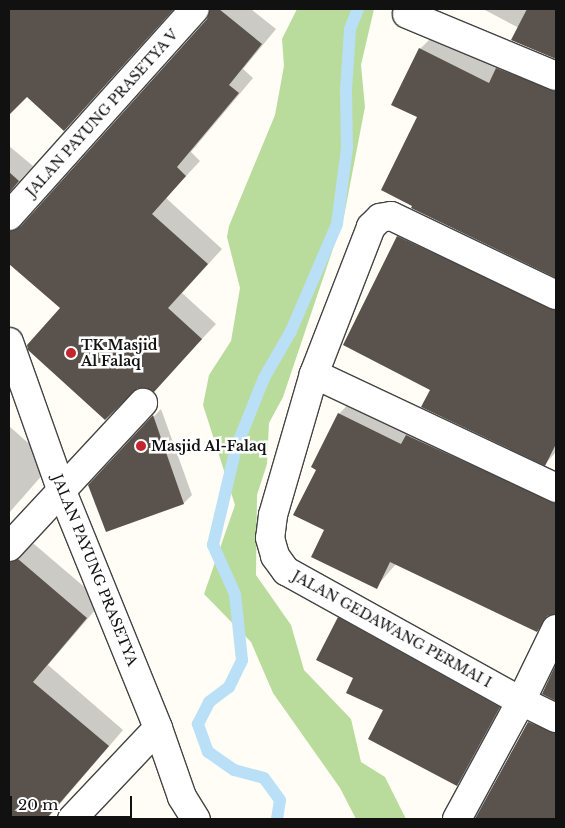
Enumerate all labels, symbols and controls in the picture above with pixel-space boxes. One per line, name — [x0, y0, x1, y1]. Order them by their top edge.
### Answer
street label: JALAN PAYUNG PRASETYA V — [22, 25, 182, 201]
place label: TK Masjid Al Falaq — [81, 337, 158, 370]
marker: TK Masjid Al Falaq — [65, 347, 77, 359]
place label: Masjid Al-Falaq — [151, 438, 267, 454]
marker: Masjid Al-Falaq — [135, 440, 147, 452]
street label: JALAN PAYUNG PRASETYA — [49, 472, 141, 668]
street label: JALAN GEDAWANG PERMAI I — [289, 567, 495, 691]
scale bar — [12, 786, 135, 818]
text: 20 m — [18, 795, 58, 814]

